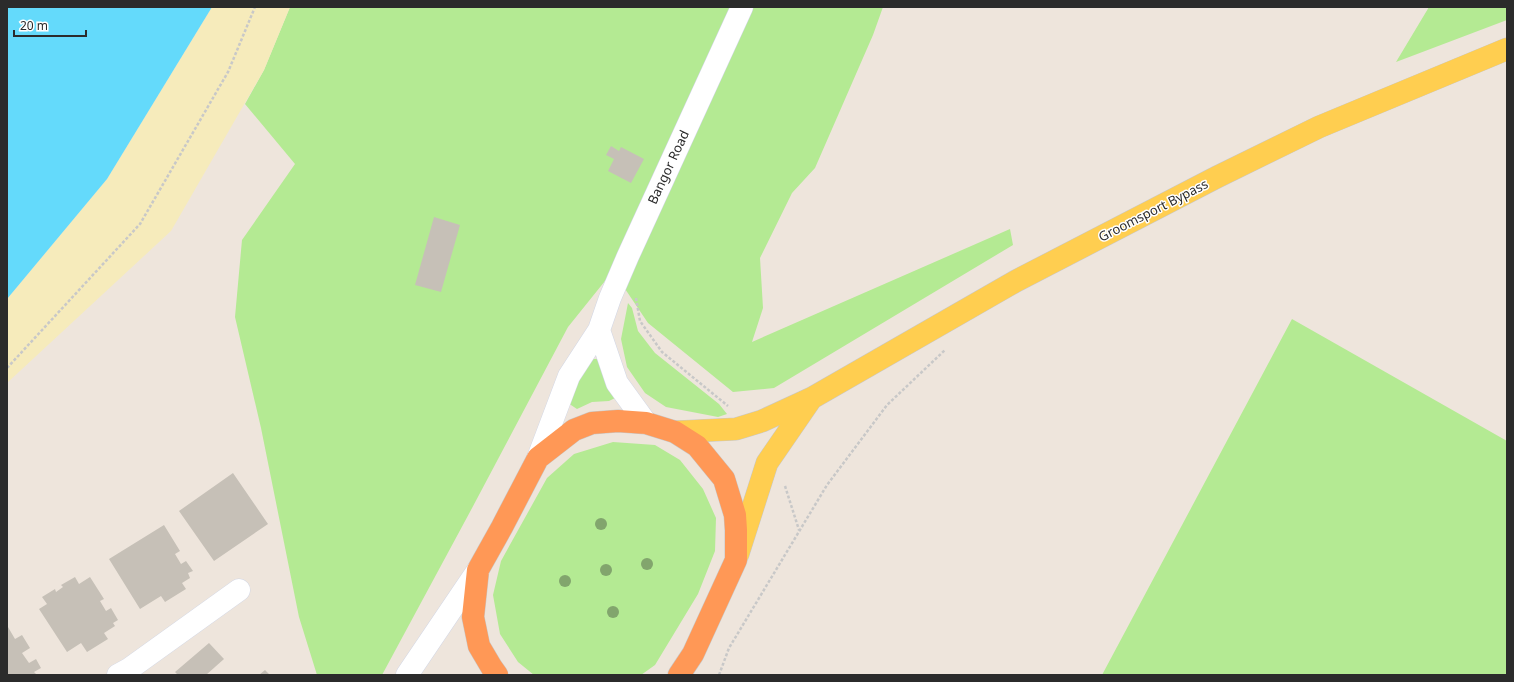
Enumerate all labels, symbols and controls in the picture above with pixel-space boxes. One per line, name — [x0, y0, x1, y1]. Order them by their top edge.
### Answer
scale bar — [14, 12, 86, 38]
text: 20 m — [20, 17, 48, 34]
street label: Bangor Road — [643, 127, 693, 207]
street label: Groomsport Bypass — [1095, 175, 1211, 245]

